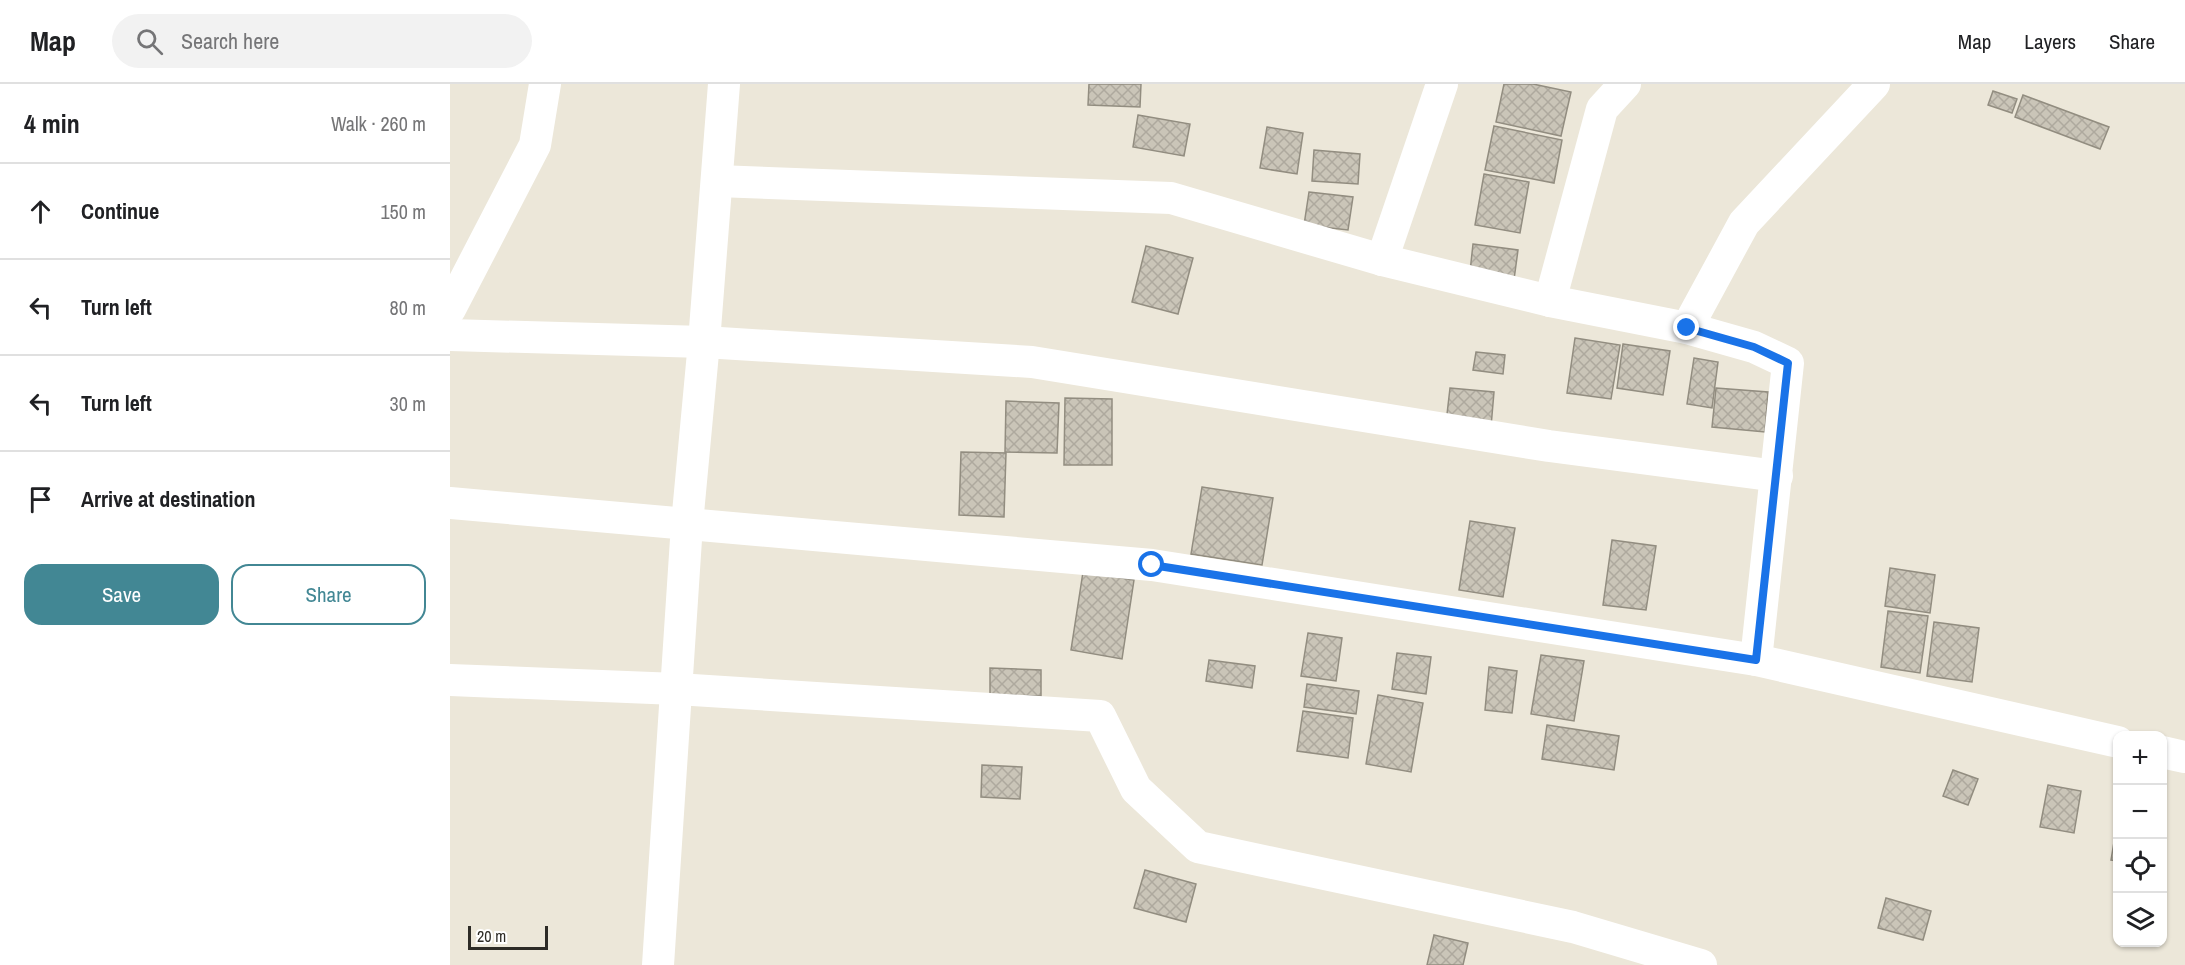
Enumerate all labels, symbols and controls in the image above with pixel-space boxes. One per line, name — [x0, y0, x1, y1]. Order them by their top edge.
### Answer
search box — [112, 14, 532, 68]
text: Map — [30, 22, 76, 60]
icon: search — [133, 25, 166, 58]
text: Search here — [181, 26, 279, 56]
text: Map — [1958, 27, 1991, 56]
text: Layers — [2024, 27, 2076, 56]
text: Share — [2109, 27, 2155, 56]
text: 4 min — [24, 106, 80, 141]
text: Walk · 260 m — [331, 110, 426, 137]
icon: ahead — [24, 195, 57, 228]
text: Continue — [81, 196, 159, 226]
text: 150 m — [380, 198, 426, 225]
icon: left — [24, 291, 57, 324]
text: Turn left — [81, 292, 152, 322]
text: 80 m — [390, 294, 426, 321]
route end — [1673, 314, 1699, 340]
icon: left — [24, 387, 57, 420]
text: Turn left — [81, 388, 152, 418]
text: 30 m — [390, 390, 426, 417]
icon: arrive — [24, 483, 57, 516]
text: Arrive at destination — [81, 484, 255, 514]
route start — [1138, 551, 1164, 577]
button: Save — [24, 564, 219, 625]
button: Share — [231, 564, 426, 625]
map controls — [2113, 731, 2167, 947]
button: + — [2113, 731, 2167, 785]
button: − — [2113, 785, 2167, 839]
button: locate — [2113, 839, 2167, 893]
button: layers — [2113, 893, 2167, 947]
scale bar — [468, 923, 548, 950]
text: 20 m — [477, 925, 506, 947]

